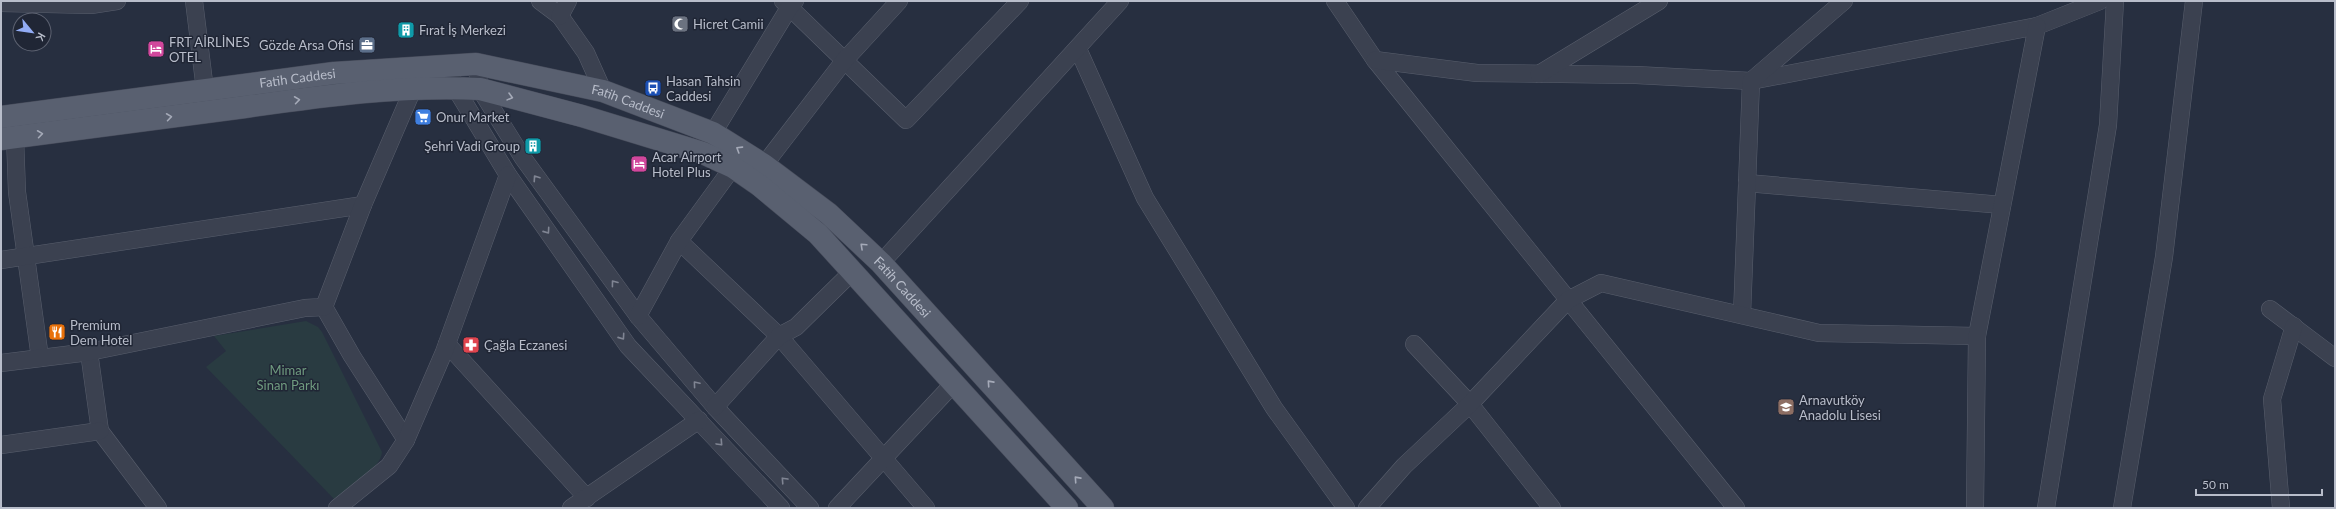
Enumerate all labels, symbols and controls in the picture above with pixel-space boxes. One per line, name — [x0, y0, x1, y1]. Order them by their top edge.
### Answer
north arrow — [12, 12, 52, 52]
mosque icon: Hicret Camii — [670, 14, 690, 34]
place label: Hicret Camii — [693, 16, 764, 32]
building icon: Fırat İş Merkezi — [396, 20, 416, 40]
place label: Fırat İş Merkezi — [419, 22, 506, 38]
text: K — [33, 31, 49, 44]
place label: FRT AİRLİNES OTEL — [169, 34, 250, 65]
office icon: Gözde Arsa Ofisi — [357, 35, 377, 55]
place label: Gözde Arsa Ofisi — [259, 37, 354, 53]
hotel icon: FRT AİRLİNES OTEL — [146, 39, 166, 59]
street label: Fatih Caddesi — [258, 65, 337, 91]
place label: Hasan Tahsin Caddesi — [666, 73, 740, 104]
bus stop icon: Hasan Tahsin Caddesi — [643, 78, 663, 98]
street label: Fatih Caddesi — [590, 81, 667, 122]
one-way arrow — [506, 92, 513, 101]
one-way arrow — [294, 96, 300, 105]
supermarket icon: Onur Market — [413, 107, 433, 127]
place label: Onur Market — [436, 109, 510, 125]
one-way arrow — [165, 113, 172, 122]
one-way arrow — [37, 130, 43, 139]
building icon: Şehri Vadi Group — [523, 136, 543, 156]
place label: Şehri Vadi Group — [424, 138, 520, 154]
one-way arrow — [736, 146, 743, 154]
place label: Acar Airport Hotel Plus — [652, 149, 722, 180]
hotel icon: Acar Airport Hotel Plus — [629, 154, 649, 174]
one-way arrow — [534, 176, 541, 183]
one-way arrow — [542, 227, 550, 234]
one-way arrow — [860, 244, 868, 251]
street label: Fatih Caddesi — [871, 253, 934, 321]
one-way arrow — [612, 280, 619, 287]
place label: Premium Dem Hotel — [70, 317, 132, 348]
restaurant icon: Premium Dem Hotel — [47, 322, 67, 342]
one-way arrow — [617, 333, 625, 340]
pharmacy icon: Çağla Eczanesi — [461, 335, 481, 355]
place label: Çağla Eczanesi — [484, 337, 567, 353]
park label: Mimar Sinan Parkı — [257, 362, 319, 393]
one-way arrow — [987, 380, 994, 388]
one-way arrow — [693, 381, 700, 388]
place label: Arnavutköy Anadolu Lisesi — [1799, 392, 1881, 423]
school or university icon: Arnavutköy Anadolu Lisesi — [1776, 397, 1796, 417]
one-way arrow — [715, 438, 723, 446]
scale bar — [2196, 471, 2322, 497]
one-way arrow — [1074, 476, 1082, 484]
one-way arrow — [781, 477, 788, 484]
text: 50 m — [2202, 477, 2229, 492]

